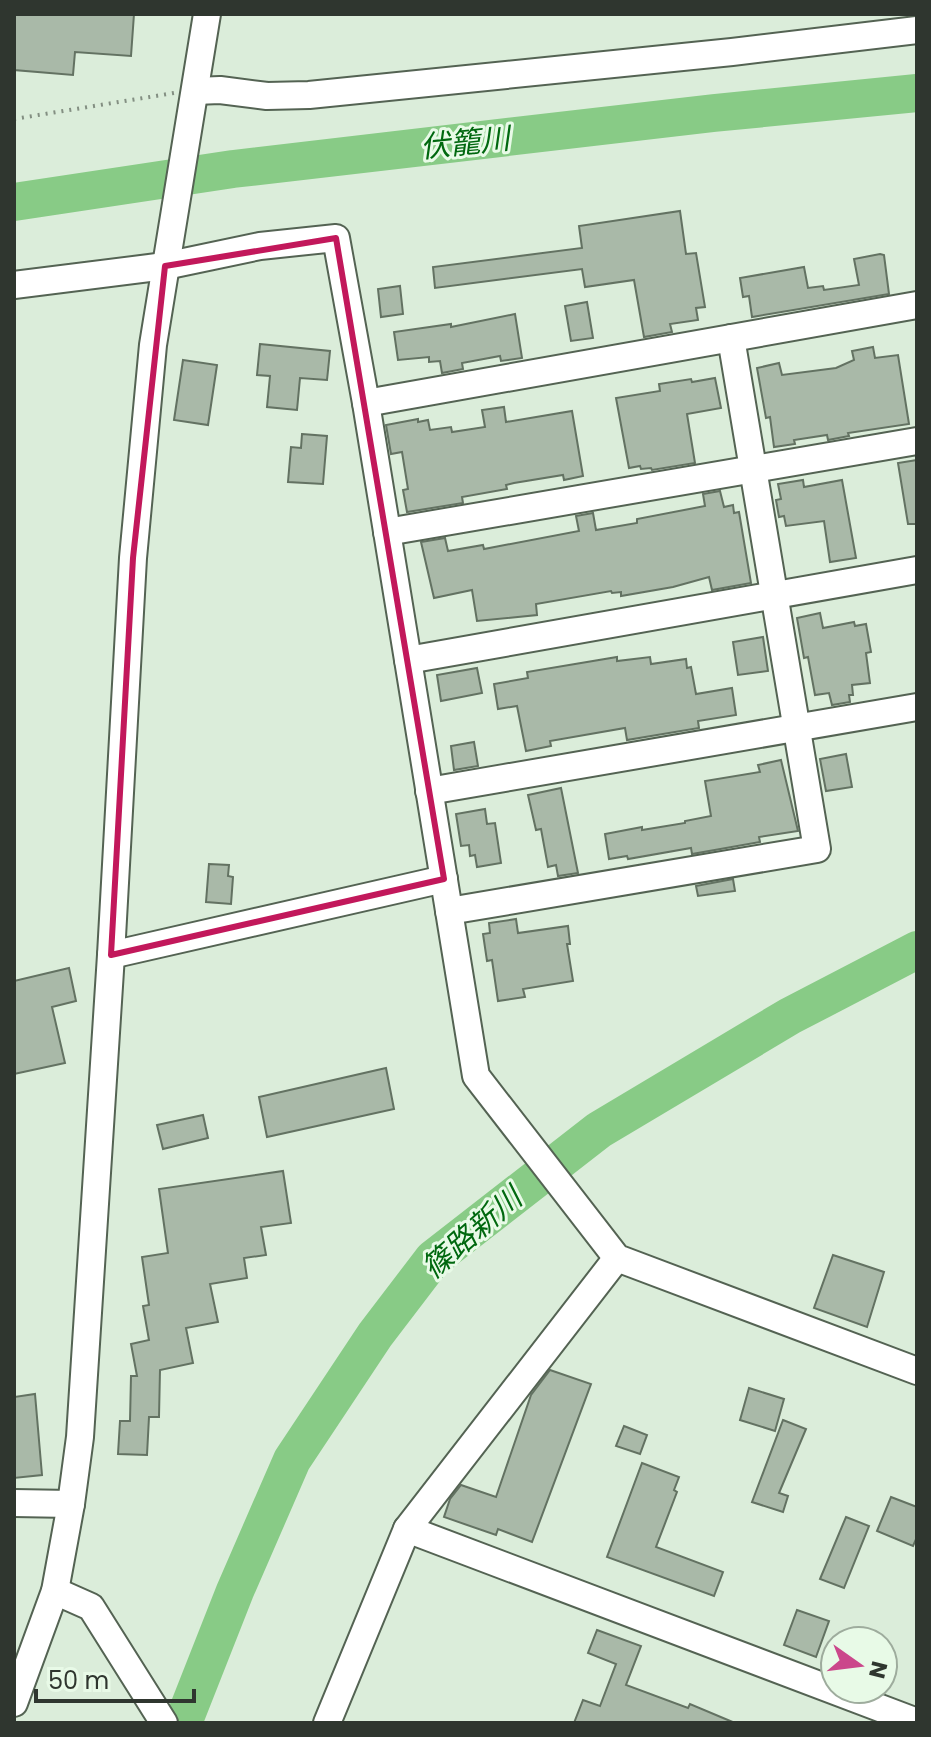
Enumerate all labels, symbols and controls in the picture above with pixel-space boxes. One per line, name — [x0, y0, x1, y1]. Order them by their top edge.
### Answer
water label: 伏籠川 — [418, 116, 515, 169]
water label: 篠路新川 — [412, 1175, 533, 1288]
north arrow — [819, 1625, 899, 1705]
scale bar — [36, 1653, 194, 1703]
text: N — [861, 1658, 895, 1681]
text: 50 m — [48, 1664, 109, 1697]

